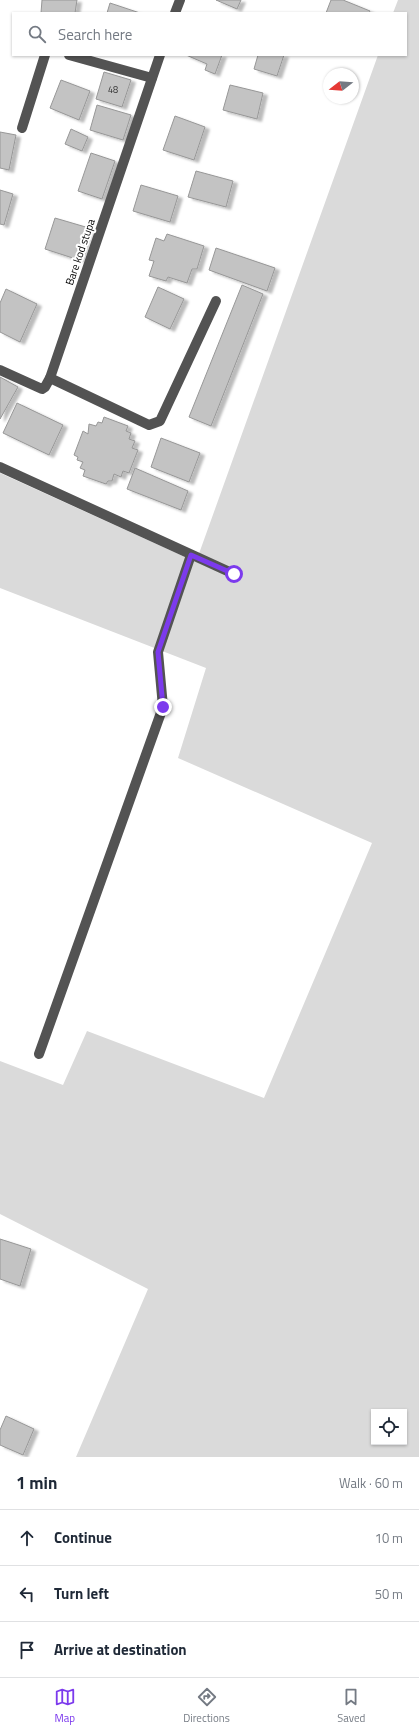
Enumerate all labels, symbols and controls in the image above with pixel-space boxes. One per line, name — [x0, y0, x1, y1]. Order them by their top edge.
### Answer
search box — [12, 12, 407, 56]
icon: search — [26, 23, 48, 45]
text: Search here — [58, 23, 132, 46]
north arrow — [323, 68, 359, 104]
house number: 48 — [108, 83, 118, 96]
street label: Bare kod stupa — [61, 216, 99, 287]
route start — [225, 565, 243, 583]
route end — [154, 698, 172, 716]
map controls — [371, 1409, 407, 1445]
button: locate — [371, 1409, 407, 1445]
text: 1 min — [16, 1470, 57, 1496]
text: Walk · 60 m — [339, 1473, 403, 1493]
text: Continue — [54, 1526, 112, 1549]
icon: ahead — [16, 1527, 38, 1549]
text: 10 m — [375, 1528, 403, 1548]
text: Turn left — [54, 1582, 109, 1605]
icon: left — [16, 1583, 38, 1605]
text: 50 m — [375, 1584, 403, 1604]
text: Arrive at destination — [54, 1638, 187, 1661]
icon: arrive — [16, 1639, 38, 1661]
tab: Map — [54, 1686, 76, 1726]
tab: Directions — [183, 1686, 230, 1726]
tab: Saved — [337, 1686, 365, 1726]

